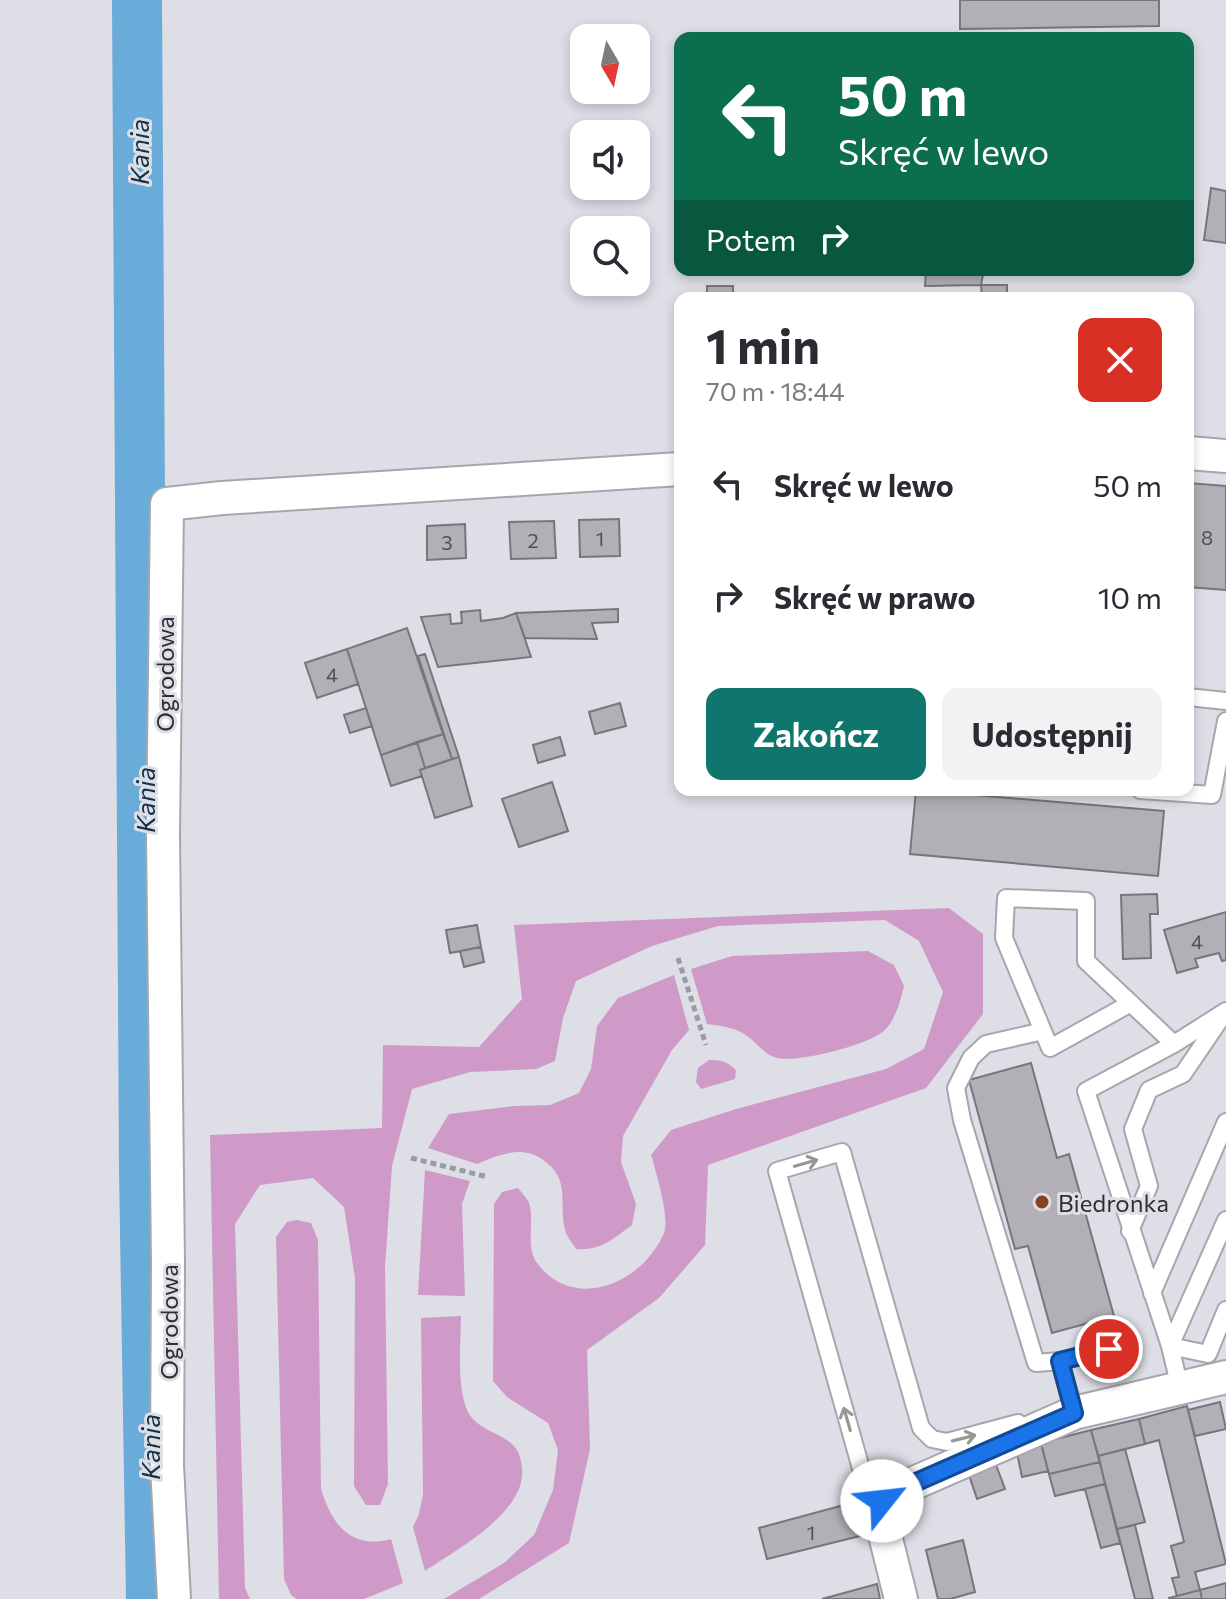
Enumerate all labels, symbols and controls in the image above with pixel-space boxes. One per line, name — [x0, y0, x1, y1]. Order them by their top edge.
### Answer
north arrow — [570, 24, 650, 104]
map controls — [570, 24, 650, 296]
text: 50 m — [838, 59, 967, 128]
icon: left — [706, 64, 810, 168]
water label: Kania — [123, 119, 154, 185]
button: sound — [570, 120, 650, 200]
text: Skręć w lewo — [838, 128, 1049, 172]
button: search — [570, 216, 650, 296]
icon: right — [812, 216, 856, 260]
text: Potem — [706, 220, 796, 257]
text: 1 min — [706, 315, 820, 374]
button: close — [1078, 318, 1162, 402]
text: 70 m · 18:44 — [706, 375, 845, 406]
icon: left — [706, 462, 750, 506]
text: Skręć w lewo — [774, 466, 954, 503]
text: 50 m — [1093, 466, 1162, 503]
house number: 8 — [1201, 525, 1213, 549]
house number: 1 — [596, 526, 604, 550]
house number: 2 — [527, 528, 539, 552]
house number: 3 — [441, 530, 453, 554]
icon: right — [706, 574, 750, 618]
text: Skręć w prawo — [774, 578, 975, 615]
text: 10 m — [1098, 578, 1162, 615]
street label: Ogrodowa — [150, 616, 179, 732]
house number: 4 — [326, 662, 338, 686]
button: Zakończ — [706, 688, 926, 780]
button: Udostępnij — [942, 688, 1162, 780]
water label: Kania — [129, 767, 160, 833]
house number: 4 — [1191, 929, 1203, 953]
one-way arrow — [793, 1154, 819, 1169]
place label: Biedronka — [1058, 1188, 1169, 1217]
marker: Biedronka — [1033, 1193, 1051, 1211]
street label: Ogrodowa — [154, 1264, 183, 1380]
pin — [1075, 1315, 1143, 1383]
icon: arrive — [1087, 1327, 1131, 1371]
one-way arrow — [838, 1406, 853, 1432]
water label: Kania — [134, 1414, 165, 1480]
one-way arrow — [951, 1430, 976, 1445]
position arrow — [840, 1459, 924, 1543]
house number: 1 — [807, 1520, 815, 1544]

